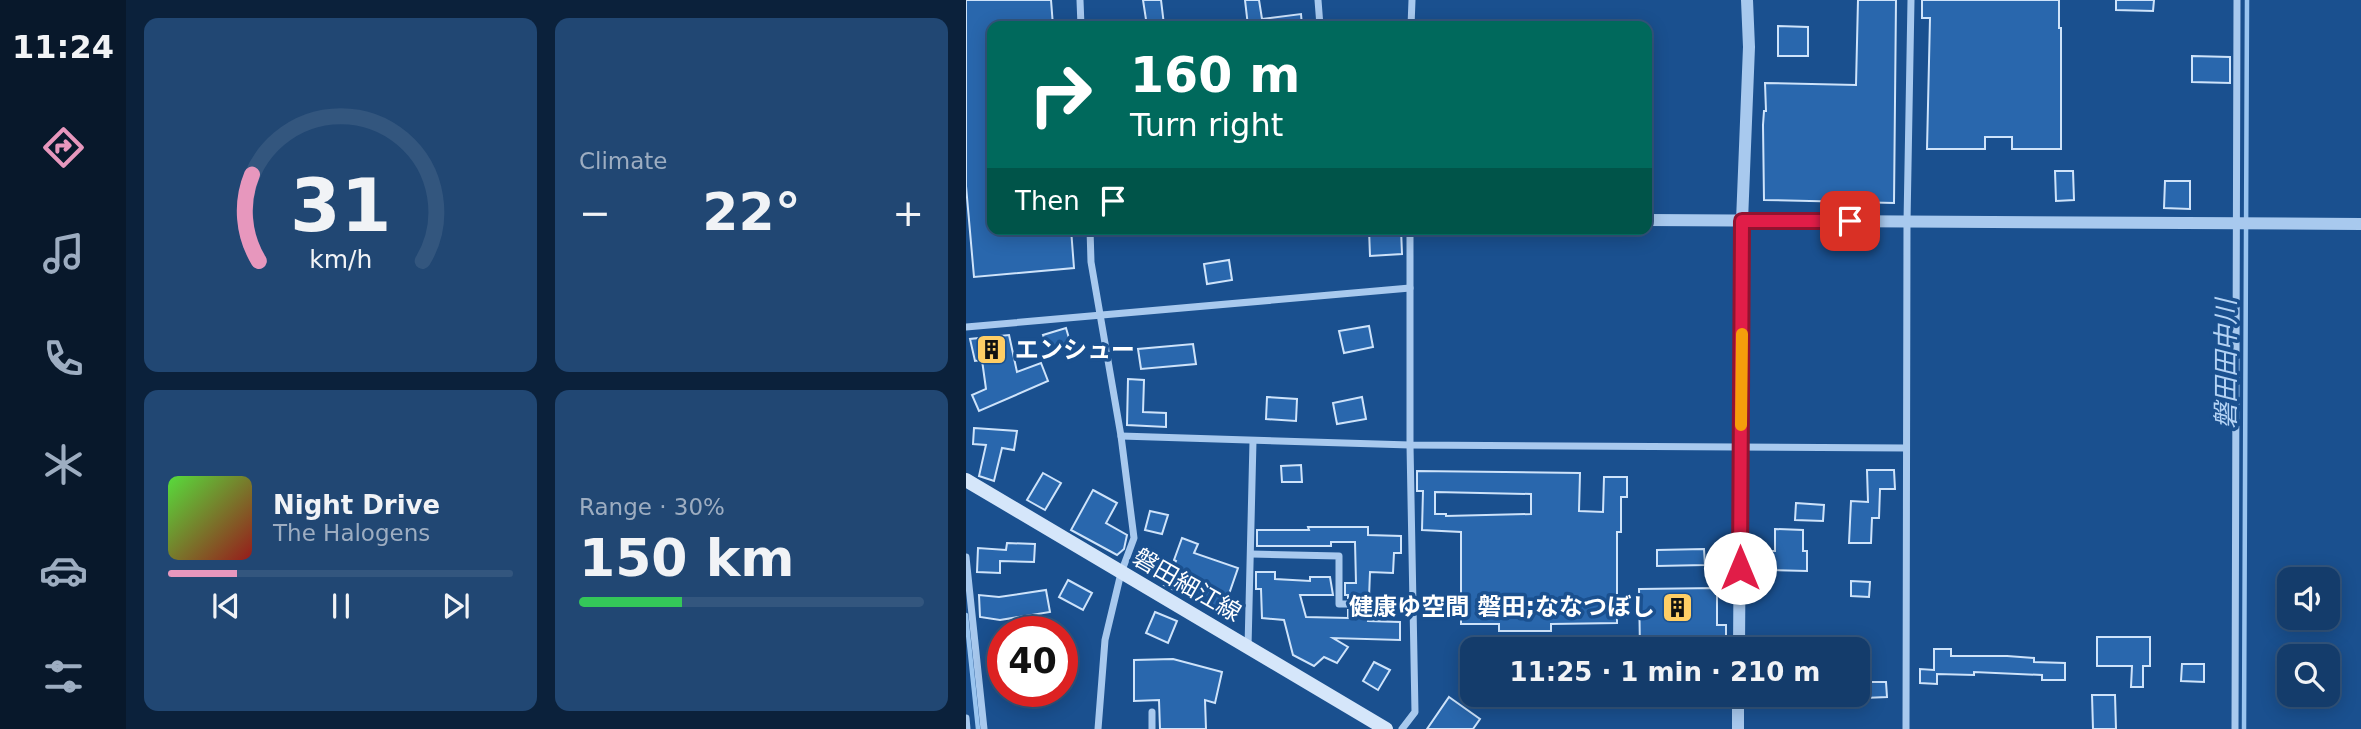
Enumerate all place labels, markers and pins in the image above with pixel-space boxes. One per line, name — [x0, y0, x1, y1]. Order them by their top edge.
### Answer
pin — [1820, 191, 1880, 251]
building icon: エンシュー — [975, 333, 1009, 367]
place label: エンシュー — [1015, 336, 1135, 364]
building icon: 健康ゆ空間 磐田;ななつぼし — [1661, 590, 1695, 624]
place label: 健康ゆ空間 磐田;ななつぼし — [1349, 593, 1655, 621]

